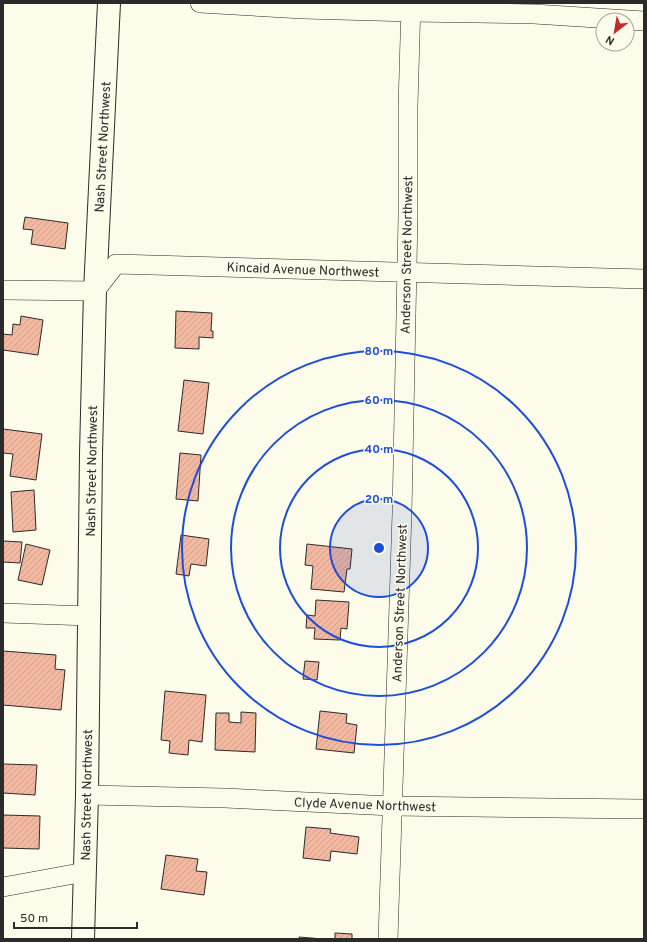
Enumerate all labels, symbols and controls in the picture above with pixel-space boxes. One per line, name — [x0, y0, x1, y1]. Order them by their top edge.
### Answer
north arrow — [595, 12, 635, 52]
text: N — [603, 32, 617, 48]
street label: Nash Street Northwest — [93, 81, 115, 213]
street label: Anderson Street Northwest — [399, 176, 417, 334]
street label: Kincaid Avenue Northwest — [226, 260, 380, 282]
text: 80 m — [365, 344, 393, 360]
text: 60 m — [365, 393, 393, 409]
street label: Nash Street Northwest — [84, 405, 102, 537]
text: 40 m — [364, 442, 394, 458]
text: 20 m — [365, 492, 393, 508]
street label: Anderson Street Northwest — [390, 524, 412, 683]
centre of rings — [372, 541, 386, 555]
street label: Nash Street Northwest — [79, 729, 97, 861]
street label: Clyde Avenue Northwest — [293, 796, 436, 816]
scale bar — [14, 904, 137, 930]
text: 50 m — [20, 911, 48, 927]

